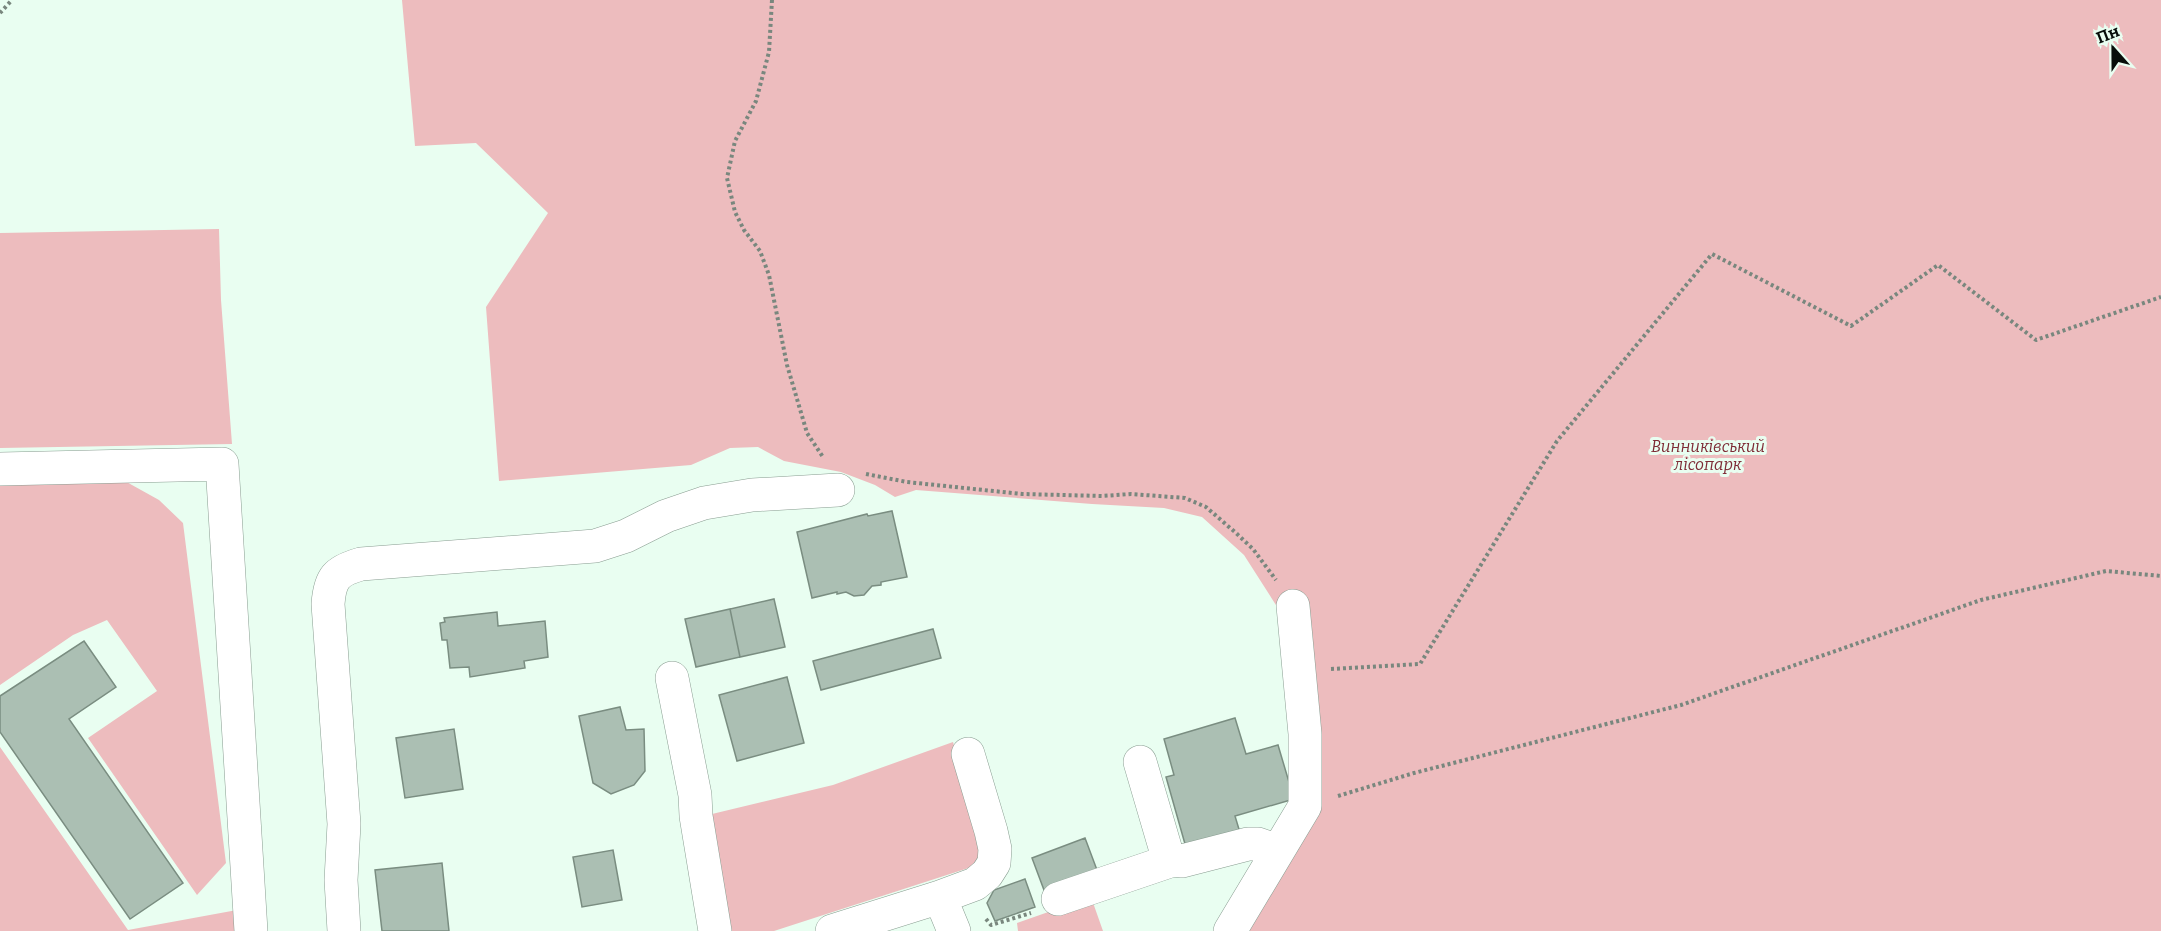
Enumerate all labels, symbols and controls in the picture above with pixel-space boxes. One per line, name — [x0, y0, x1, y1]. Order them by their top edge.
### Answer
north arrow — [2083, 18, 2143, 78]
text: Пн — [2094, 21, 2122, 47]
park label: Винниківський лісопарк — [1651, 437, 1765, 474]

